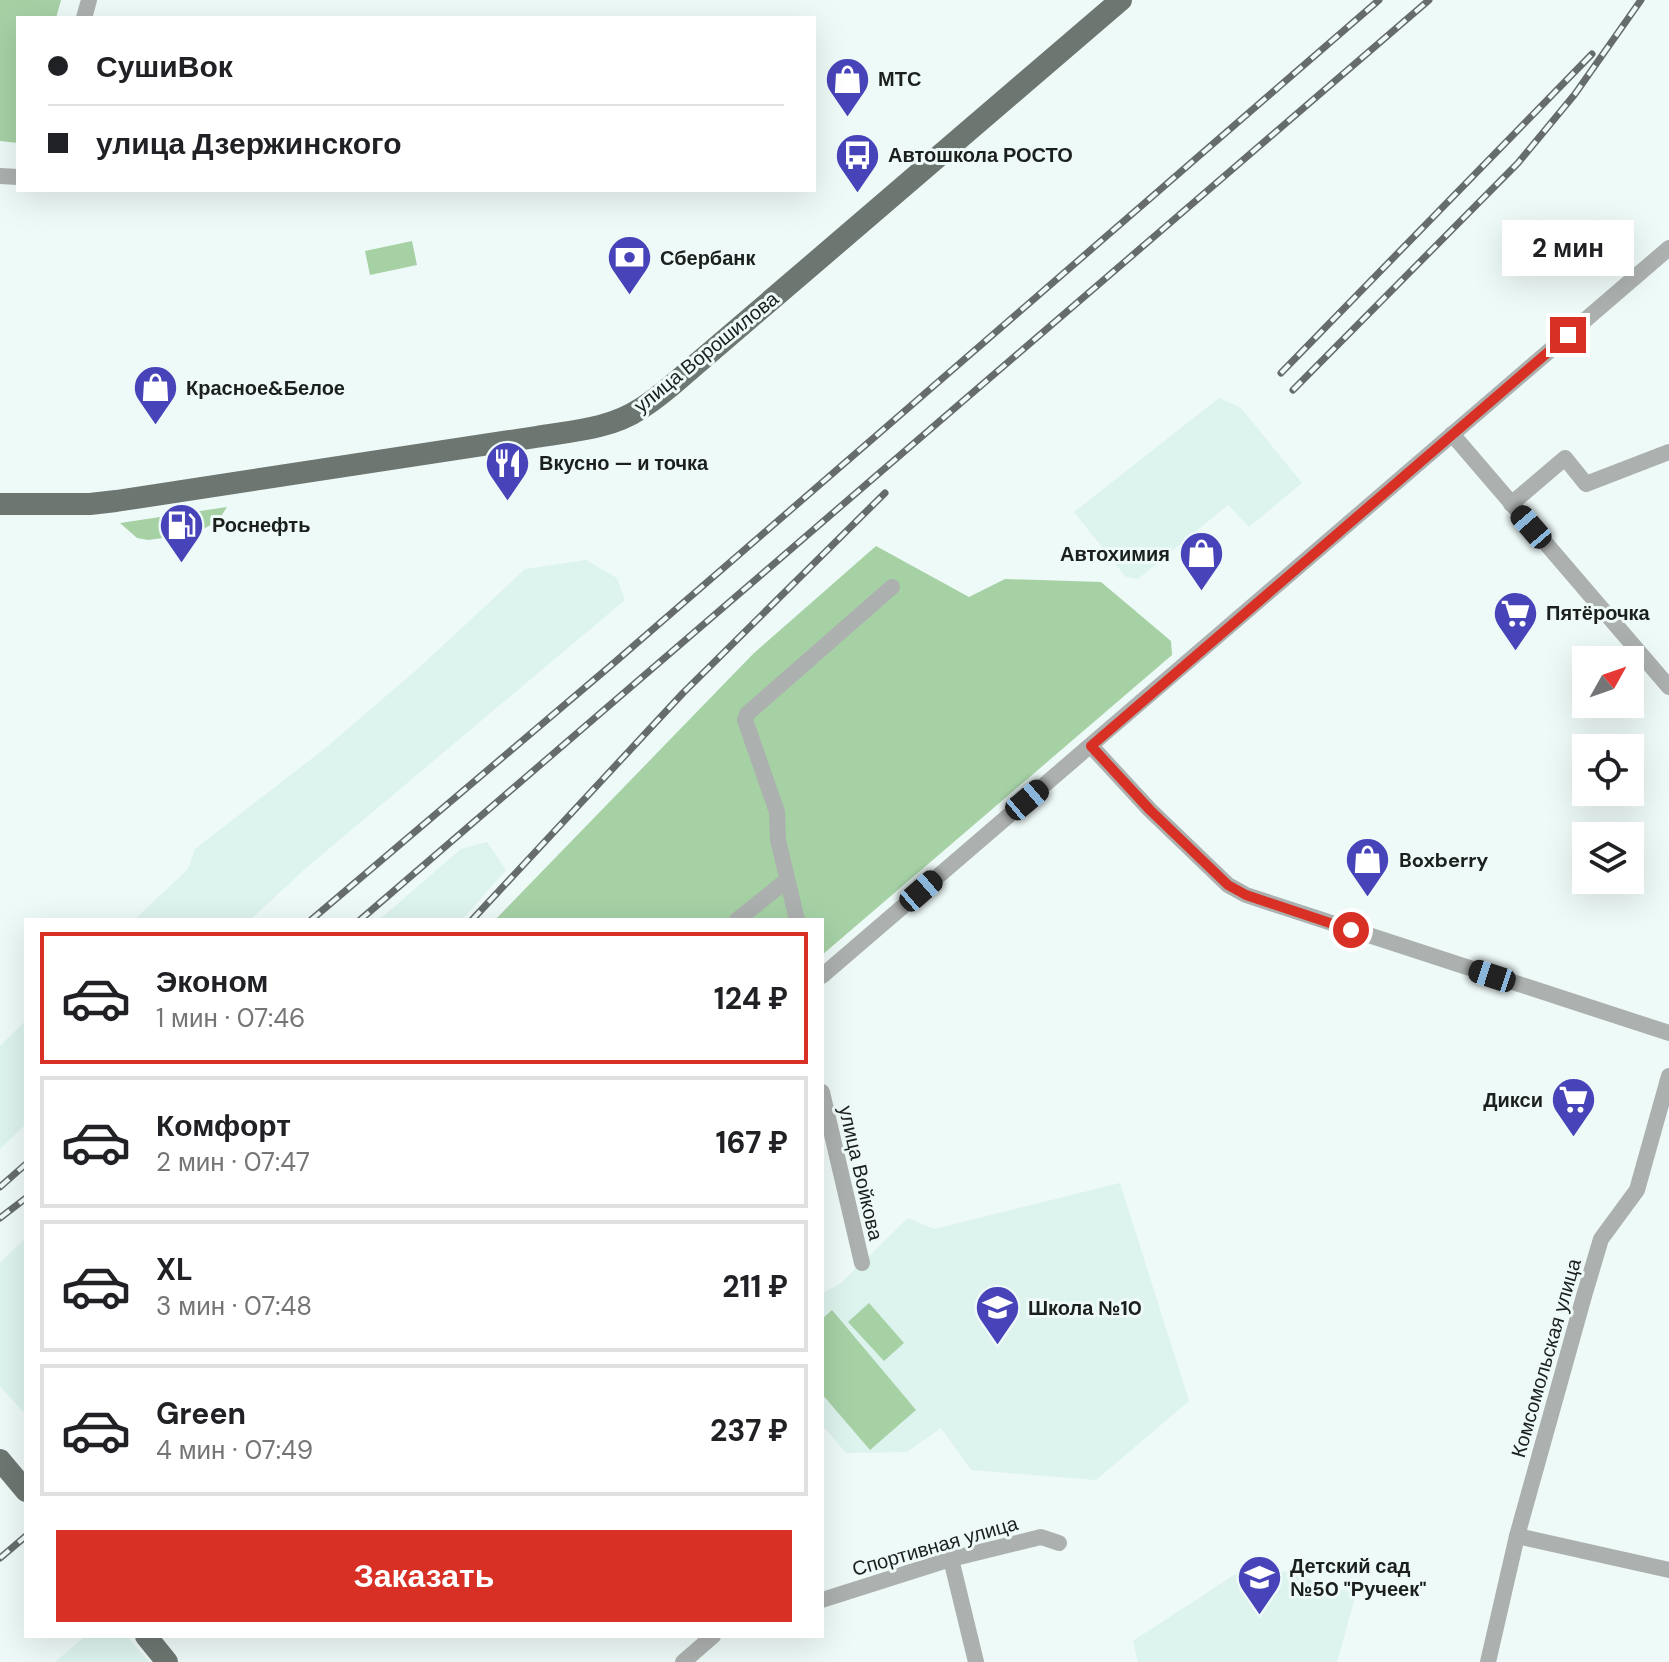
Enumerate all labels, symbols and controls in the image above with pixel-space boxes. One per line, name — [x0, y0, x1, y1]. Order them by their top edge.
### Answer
text: СушиВок — [96, 47, 233, 86]
shop icon: МТС — [823, 55, 871, 118]
place label: МТС — [878, 66, 921, 92]
text: улица Дзержинского — [96, 124, 401, 163]
bus stop icon: Автошкола РОСТО — [833, 131, 881, 194]
place label: Автошкола РОСТО — [888, 142, 1073, 168]
callout: 2 мин — [1502, 219, 1634, 275]
text: 2 мин — [1532, 231, 1604, 265]
bank icon: Сбербанк — [605, 234, 653, 297]
place label: Сбербанк — [660, 245, 756, 271]
street label: улица Ворошилова — [628, 285, 784, 418]
route end — [1550, 317, 1586, 353]
shop icon: Красное&Белое — [131, 364, 179, 427]
place label: Красное&Белое — [186, 375, 345, 401]
restaurant icon: Вкусно — и точка — [484, 439, 532, 502]
place label: Вкусно — и точка — [539, 450, 709, 476]
fuel station icon: Роснефть — [157, 501, 205, 564]
car — [1506, 501, 1556, 553]
place label: Роснефть — [212, 512, 310, 538]
shop icon: Автохимия — [1177, 530, 1225, 593]
place label: Автохимия — [1060, 541, 1170, 567]
supermarket icon: Пятёрочка — [1491, 589, 1539, 652]
place label: Пятёрочка — [1546, 600, 1651, 626]
north arrow — [1572, 646, 1644, 718]
map controls — [1572, 646, 1644, 894]
button: locate — [1572, 734, 1644, 806]
car — [1001, 775, 1053, 825]
button: layers — [1572, 822, 1644, 894]
shop icon: Boxberry — [1344, 836, 1392, 899]
place label: Boxberry — [1399, 847, 1488, 873]
car — [895, 866, 947, 916]
route start — [1333, 912, 1369, 948]
car — [1465, 957, 1519, 995]
icon: car — [60, 962, 132, 1034]
text: Эконом — [156, 962, 269, 1001]
text: 124 ₽ — [714, 979, 788, 1018]
text: 1 мин · 07:46 — [156, 1001, 305, 1035]
supermarket icon: Дикси — [1550, 1076, 1598, 1139]
place label: Дикси — [1483, 1087, 1543, 1113]
street label: улица Войкова — [833, 1103, 889, 1244]
icon: car — [60, 1106, 132, 1178]
text: Комфорт — [156, 1106, 291, 1145]
text: 167 ₽ — [716, 1123, 788, 1162]
text: 2 мин · 07:47 — [156, 1145, 310, 1179]
icon: car — [60, 1250, 132, 1322]
text: XL — [156, 1250, 193, 1289]
street label: Комсомольская улица — [1505, 1255, 1587, 1461]
text: 211 ₽ — [722, 1267, 788, 1306]
school or university icon: Школа №10 — [973, 1284, 1021, 1347]
text: 3 мин · 07:48 — [156, 1289, 312, 1323]
place label: Школа №10 — [1028, 1295, 1142, 1321]
icon: car — [60, 1394, 132, 1466]
text: Green — [156, 1394, 246, 1433]
text: 237 ₽ — [710, 1411, 788, 1450]
text: 4 мин · 07:49 — [156, 1433, 313, 1467]
street label: Спортивная улица — [849, 1510, 1022, 1582]
button: Заказать — [56, 1530, 792, 1622]
place label: Детский сад №50 "Ручеек" — [1290, 1553, 1427, 1602]
school or university icon: Детский сад №50 "Ручеек" — [1235, 1554, 1283, 1617]

